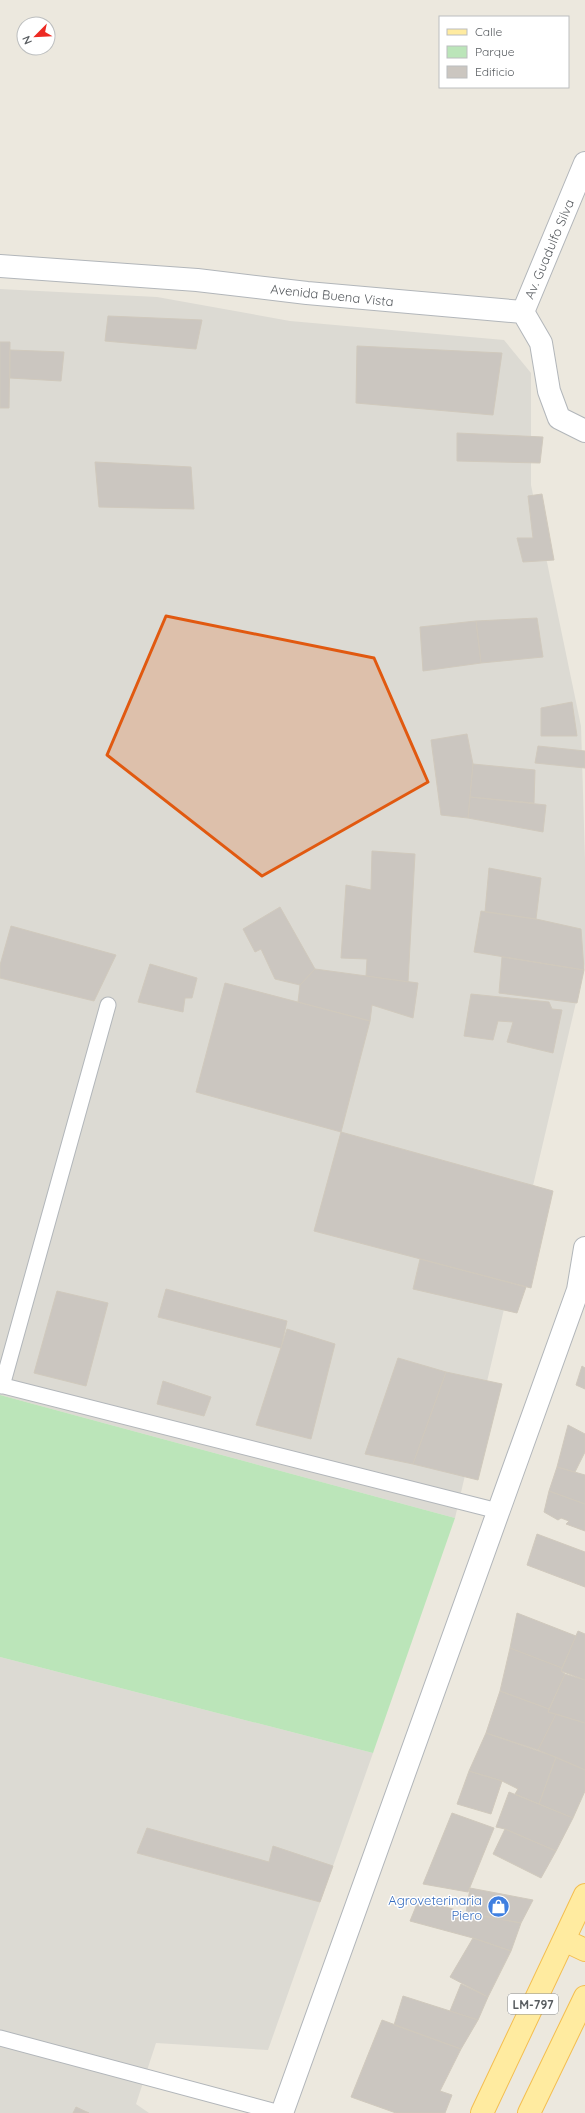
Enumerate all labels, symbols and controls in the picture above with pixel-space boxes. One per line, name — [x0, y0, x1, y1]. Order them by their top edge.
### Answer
north arrow — [16, 16, 56, 56]
legend — [439, 16, 569, 88]
text: Calle — [475, 24, 503, 39]
text: N — [19, 34, 35, 47]
text: Parque — [475, 44, 515, 59]
text: Edificio — [475, 64, 515, 79]
street label: Av. Guadulfo Silva — [521, 197, 577, 301]
street label: Avenida Buena Vista — [270, 281, 394, 309]
place label: Agroveterinaria Piero — [388, 1892, 482, 1923]
shop icon: Agroveterinaria Piero — [485, 1894, 511, 1920]
road number: LM-797 — [508, 1994, 558, 2014]

